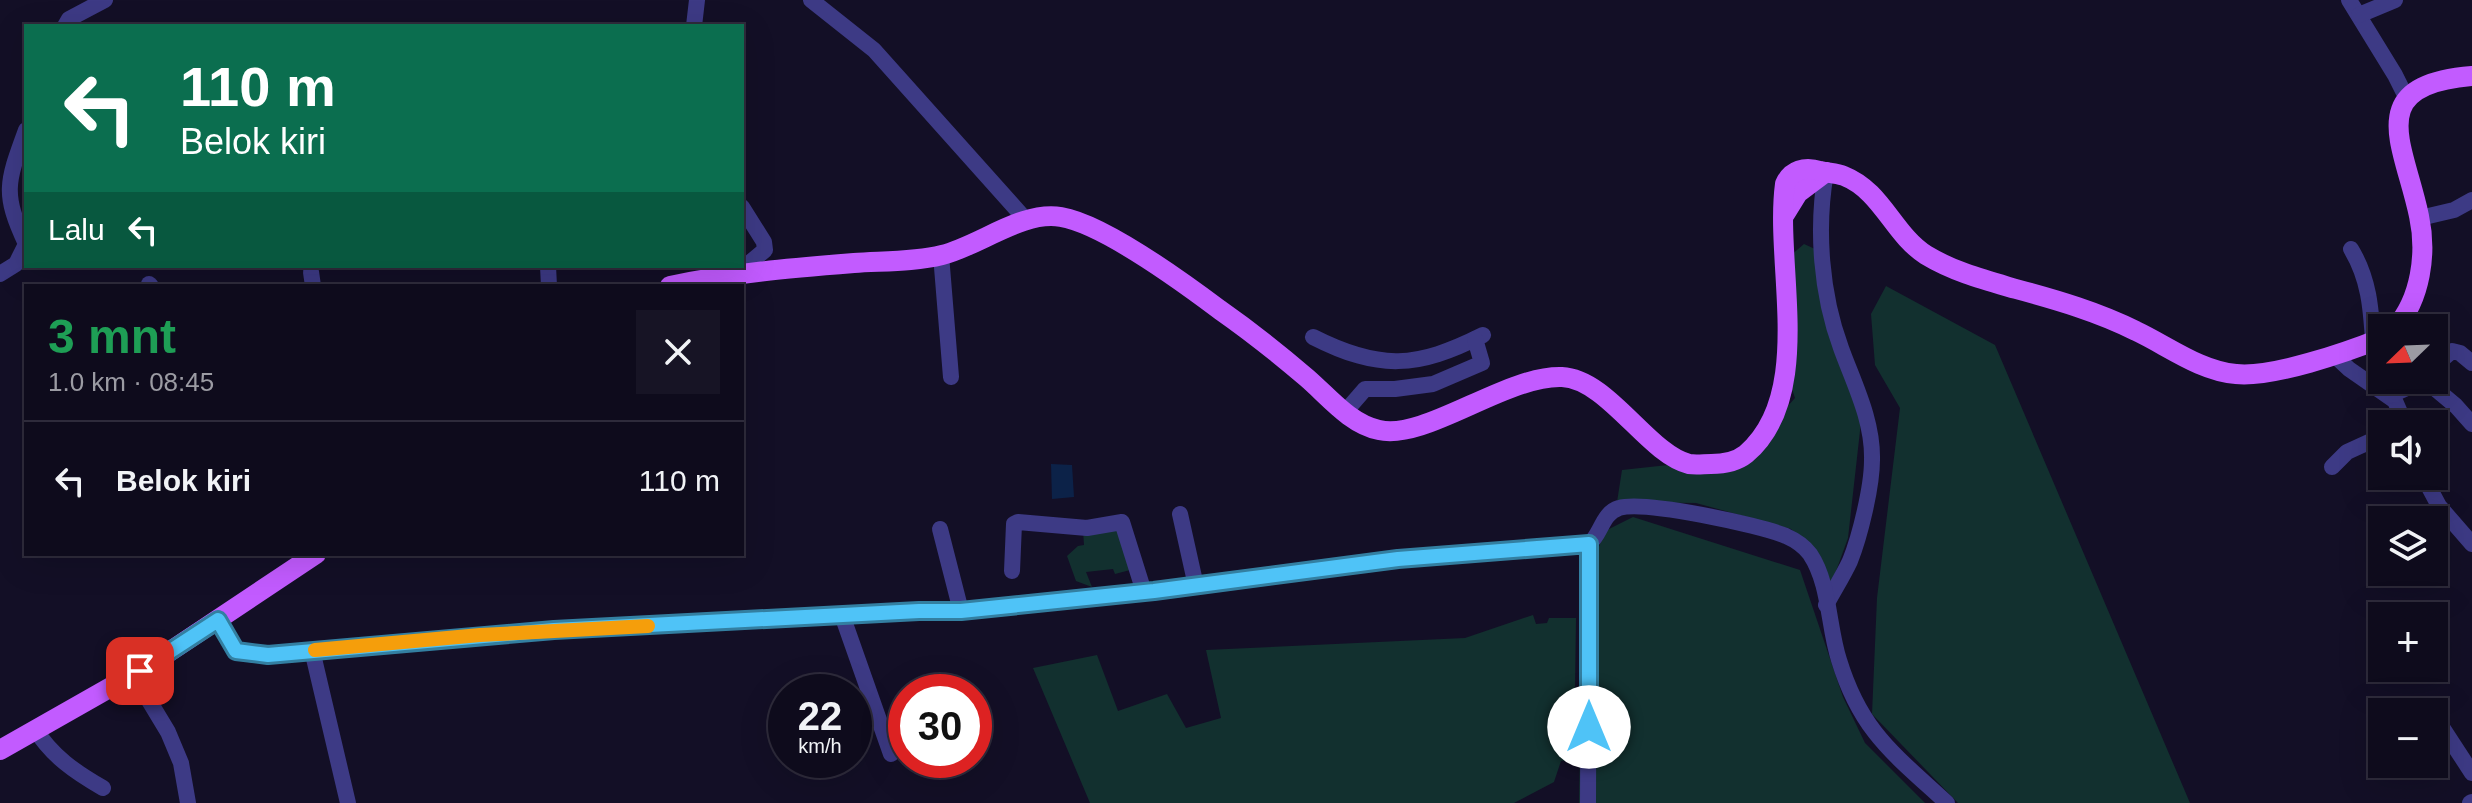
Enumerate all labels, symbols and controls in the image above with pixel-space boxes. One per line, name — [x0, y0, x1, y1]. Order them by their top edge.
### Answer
text: 110 m — [180, 55, 336, 118]
icon: left — [48, 56, 152, 160]
text: Belok kiri — [180, 121, 326, 162]
icon: left — [121, 208, 165, 252]
text: Lalu — [48, 213, 105, 246]
text: 3 mnt — [48, 310, 176, 363]
button: close — [636, 310, 720, 394]
north arrow — [2368, 314, 2448, 394]
map controls — [2368, 314, 2448, 778]
text: 1.0 km · 08:45 — [48, 367, 214, 397]
button: sound — [2368, 410, 2448, 490]
icon: left — [48, 459, 92, 503]
text: Belok kiri — [116, 464, 251, 497]
text: 110 m — [639, 464, 720, 497]
button: layers — [2368, 506, 2448, 586]
button: + — [2368, 602, 2448, 682]
pin — [106, 637, 174, 705]
icon: arrive — [118, 649, 162, 693]
speed limit sign: 30 — [888, 674, 992, 778]
position arrow — [1547, 685, 1631, 769]
text: 22 — [798, 694, 842, 738]
button: − — [2368, 698, 2448, 778]
text: km/h — [798, 735, 842, 757]

